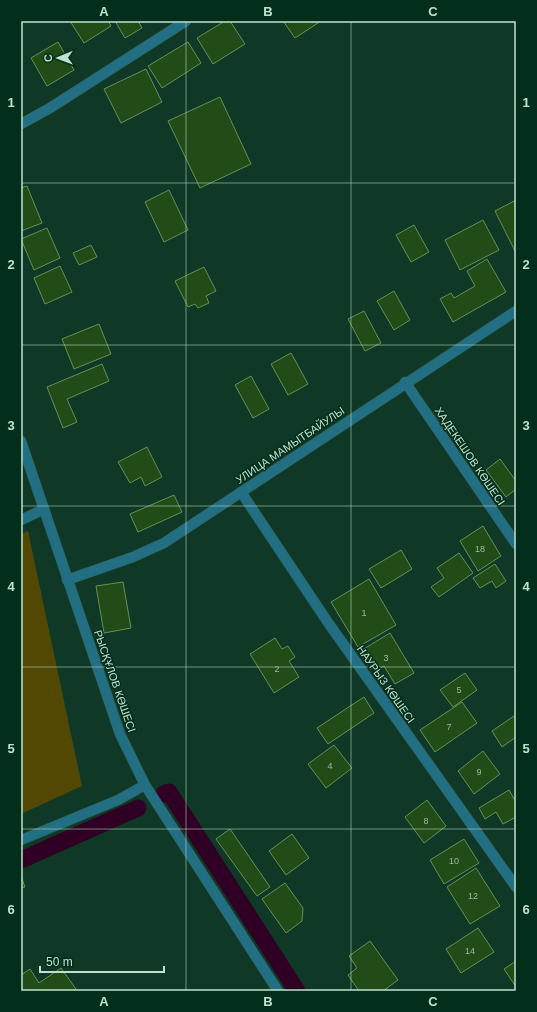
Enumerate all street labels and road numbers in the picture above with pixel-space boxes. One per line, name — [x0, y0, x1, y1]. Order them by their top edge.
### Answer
street label: УЛИЦА МАМЫТБАЙУЛЫ — [234, 404, 346, 486]
street label: ХАДЕКЕШОВ КӨШЕСІ — [433, 405, 507, 507]
street label: РЫСҚҰЛОВ КӨШЕСІ — [92, 628, 138, 734]
street label: НАУРЫЗ КӨШЕСІ — [355, 643, 417, 725]

